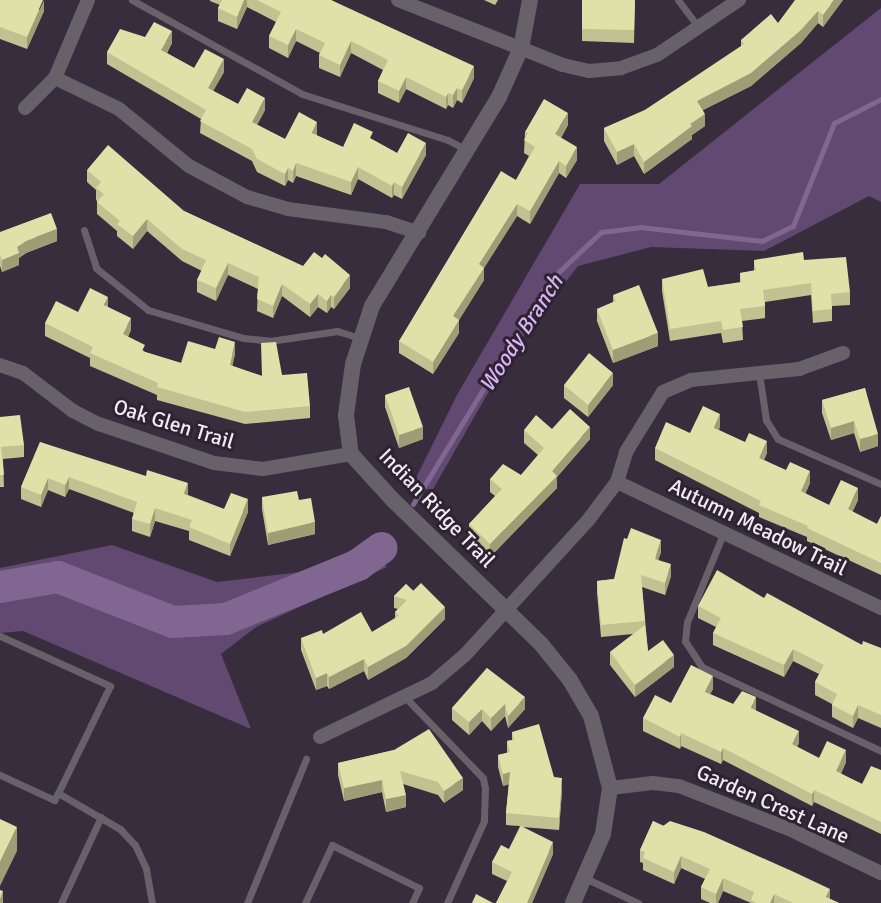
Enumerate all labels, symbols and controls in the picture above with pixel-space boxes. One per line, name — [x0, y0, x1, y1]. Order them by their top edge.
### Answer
water label: Woody Branch — [473, 270, 569, 396]
street label: Oak Glen Trail — [111, 394, 237, 454]
street label: Indian Ridge Trail — [374, 443, 500, 573]
street label: Autumn Meadow Trail — [665, 473, 851, 581]
street label: Garden Crest Lane — [693, 759, 853, 849]

